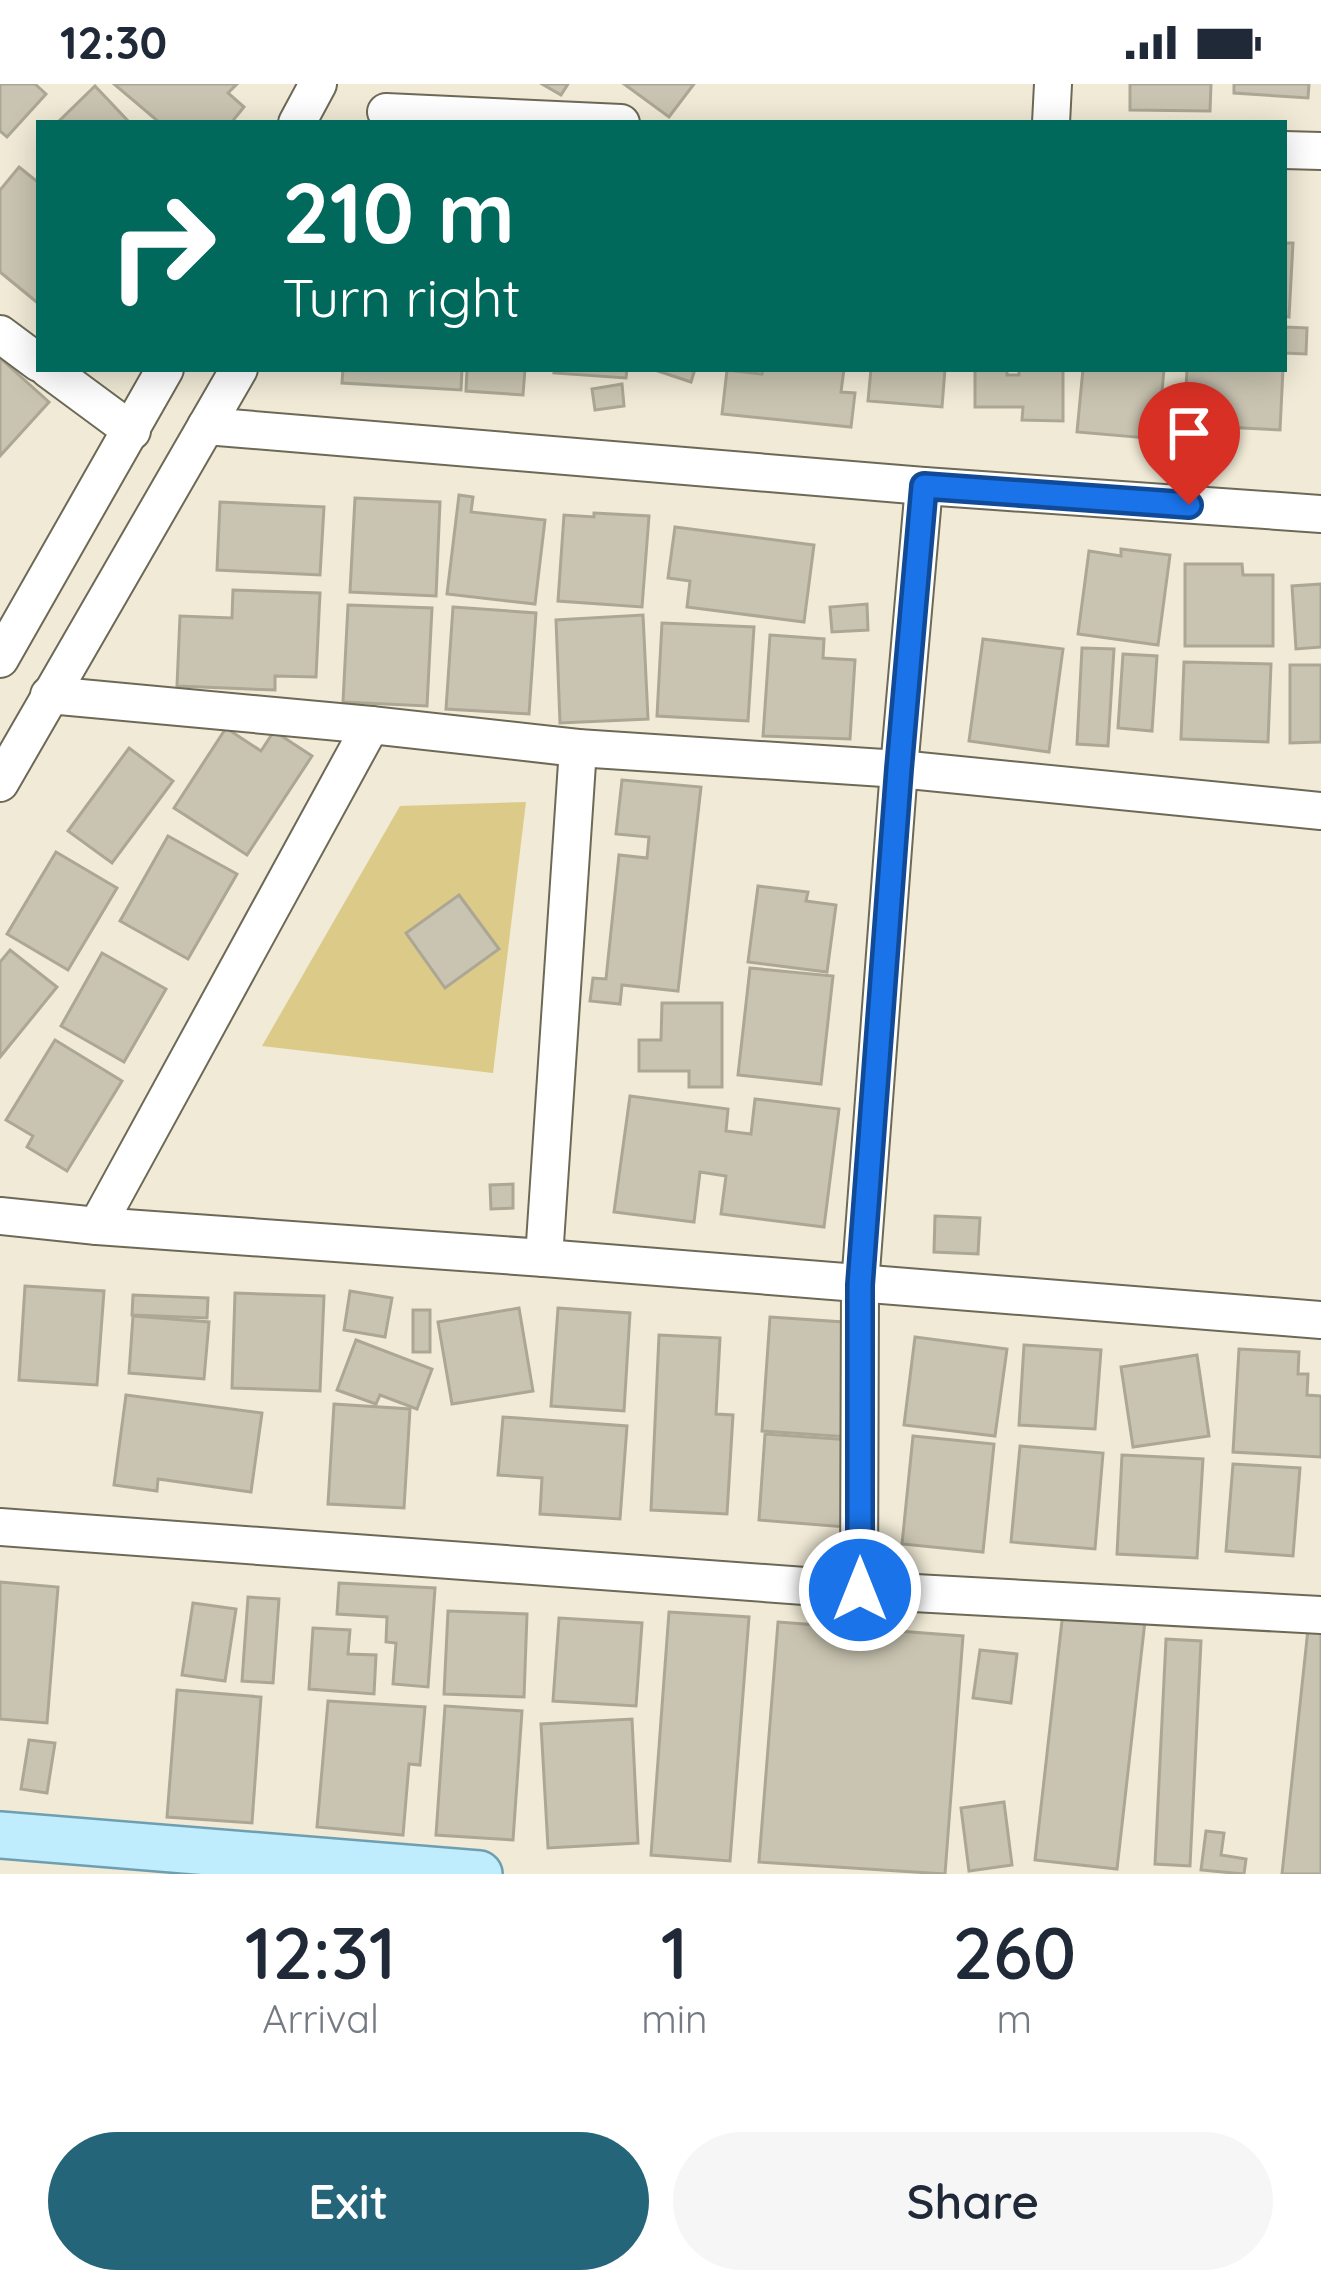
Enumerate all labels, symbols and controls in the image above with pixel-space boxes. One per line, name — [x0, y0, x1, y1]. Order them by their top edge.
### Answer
text: 12:30 — [60, 14, 167, 70]
text: 210 m — [282, 159, 515, 264]
icon: right — [84, 168, 240, 324]
text: Turn right — [282, 263, 521, 331]
pin — [1138, 382, 1240, 505]
icon: arrive — [1156, 400, 1222, 466]
position arrow — [797, 1527, 923, 1653]
text: 12:31 — [245, 1907, 396, 1997]
text: 1 — [661, 1907, 688, 1997]
text: 260 — [952, 1907, 1076, 1997]
text: Arrival — [262, 1994, 379, 2043]
text: min — [641, 1994, 708, 2043]
text: m — [997, 1994, 1032, 2043]
button: Exit — [48, 2132, 649, 2270]
button: Share — [673, 2132, 1273, 2270]

